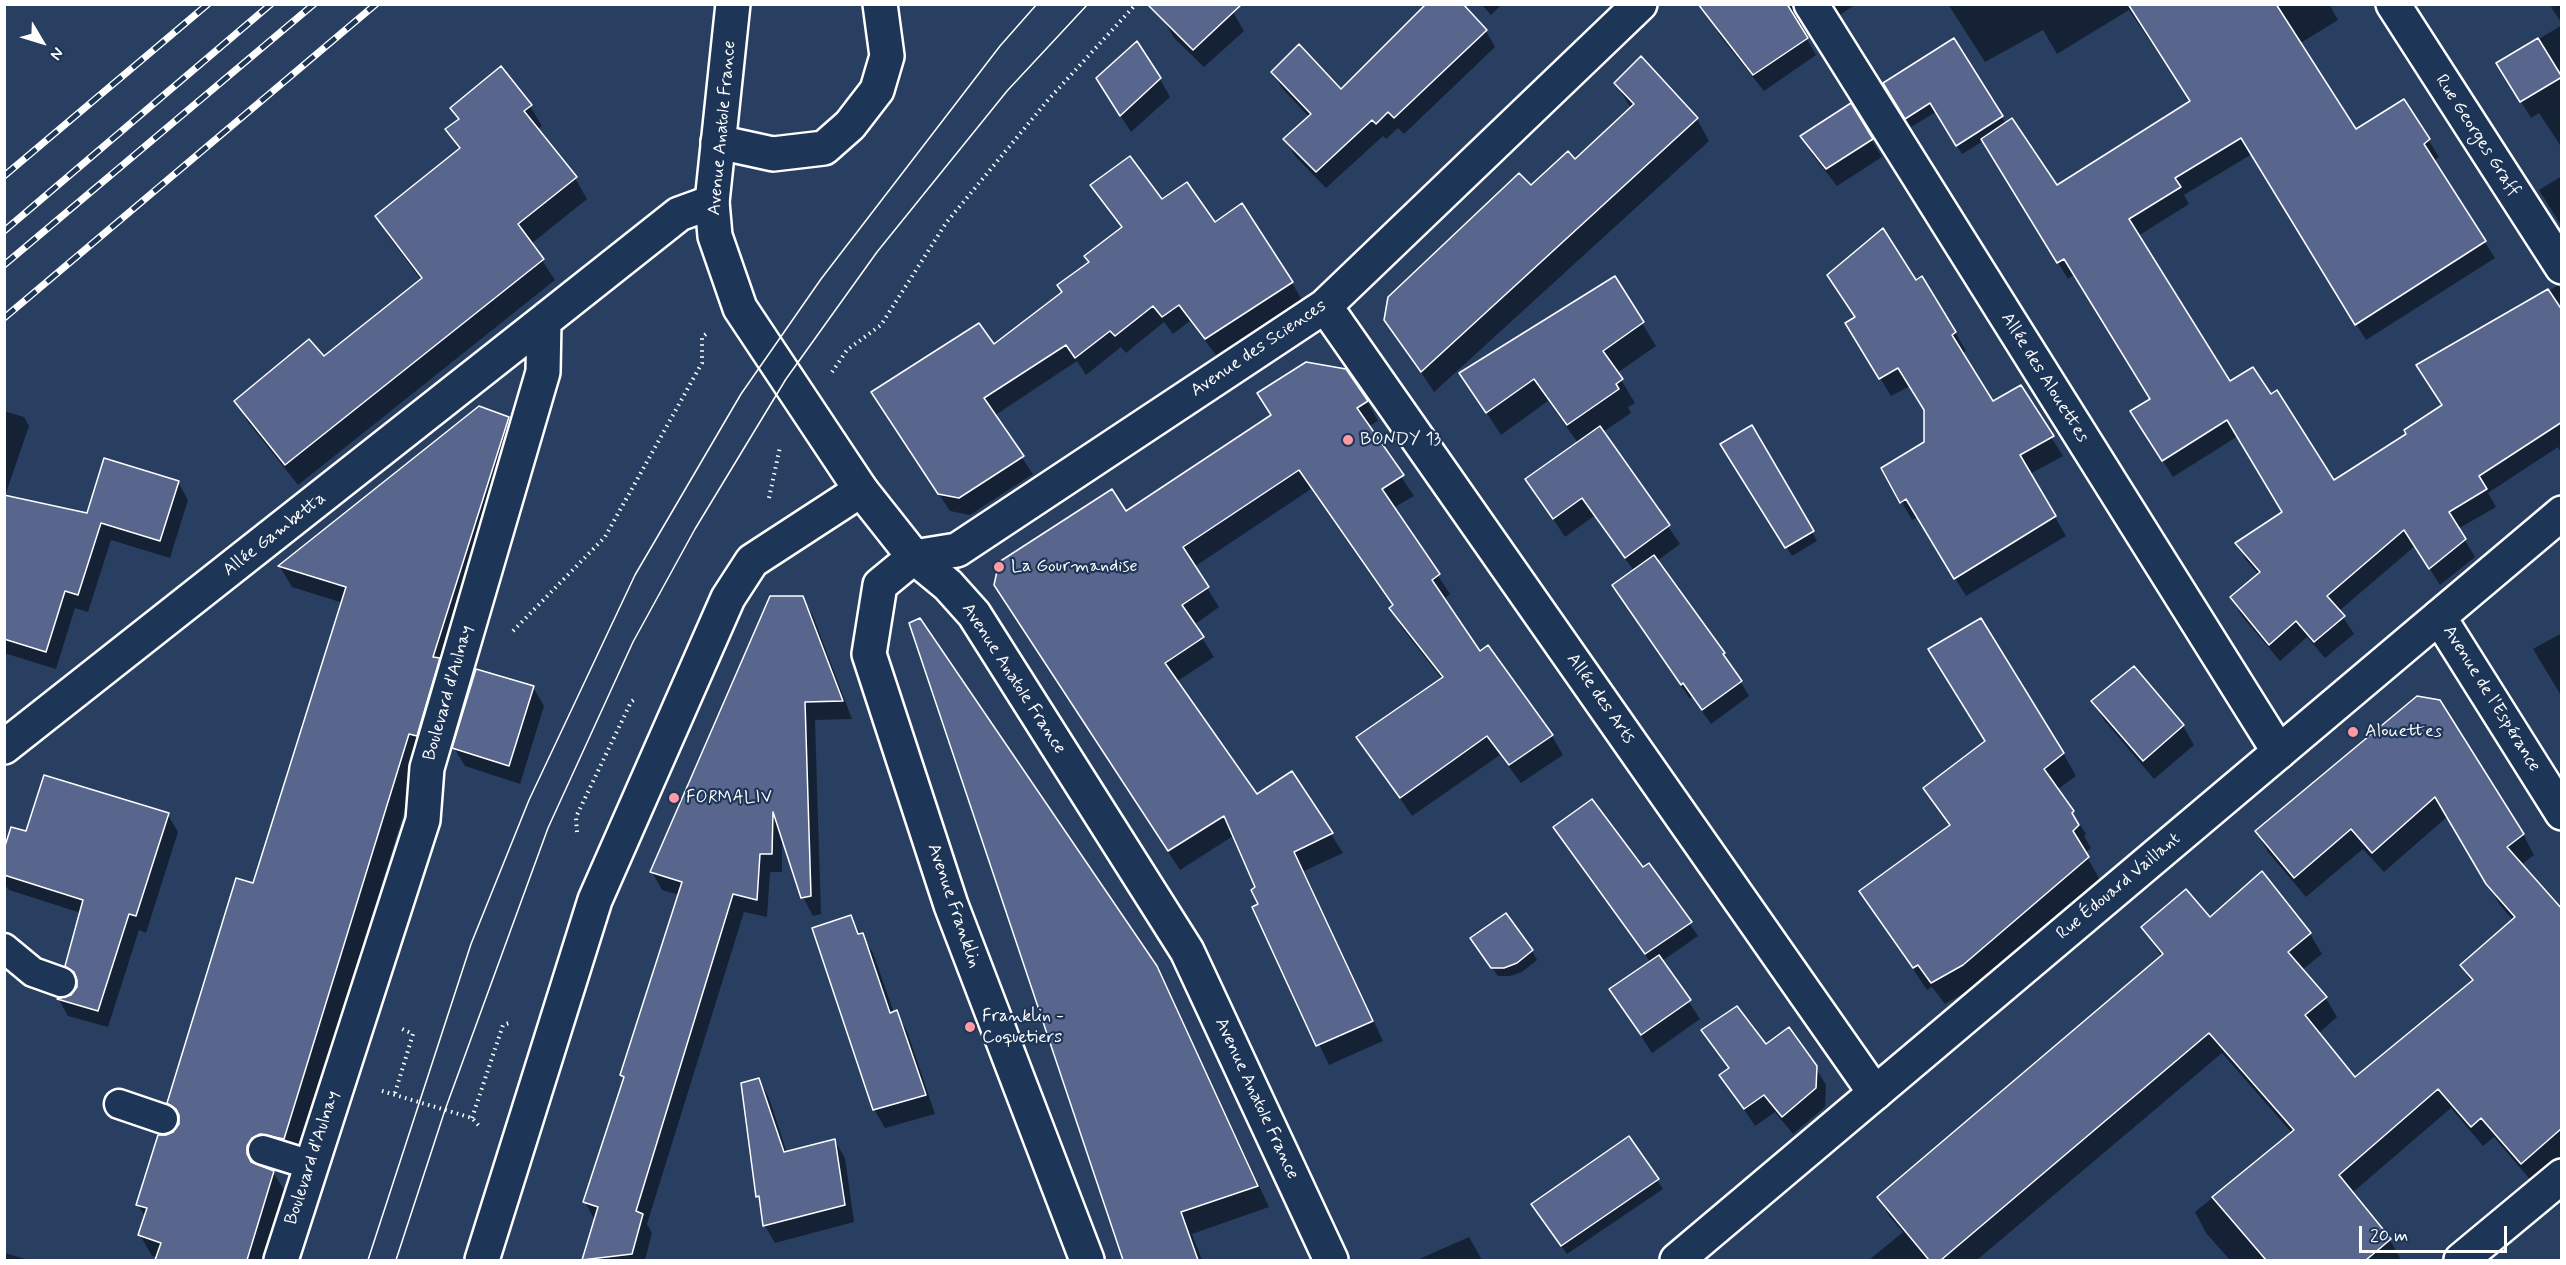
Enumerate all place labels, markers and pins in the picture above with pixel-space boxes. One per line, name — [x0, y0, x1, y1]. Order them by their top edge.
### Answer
place label: BONDY 13 — [1360, 429, 1441, 451]
marker: BONDY 13 — [1341, 433, 1355, 447]
place label: La Gourmandise — [1011, 556, 1138, 578]
marker: La Gourmandise — [992, 560, 1006, 574]
place label: Alouettes — [2365, 721, 2442, 743]
marker: Alouettes — [2346, 725, 2360, 739]
place label: FORMALIV — [686, 787, 772, 809]
marker: FORMALIV — [667, 791, 681, 805]
place label: Franklin - Coquetiers — [982, 1006, 1064, 1048]
marker: Franklin - Coquetiers — [963, 1020, 977, 1034]

